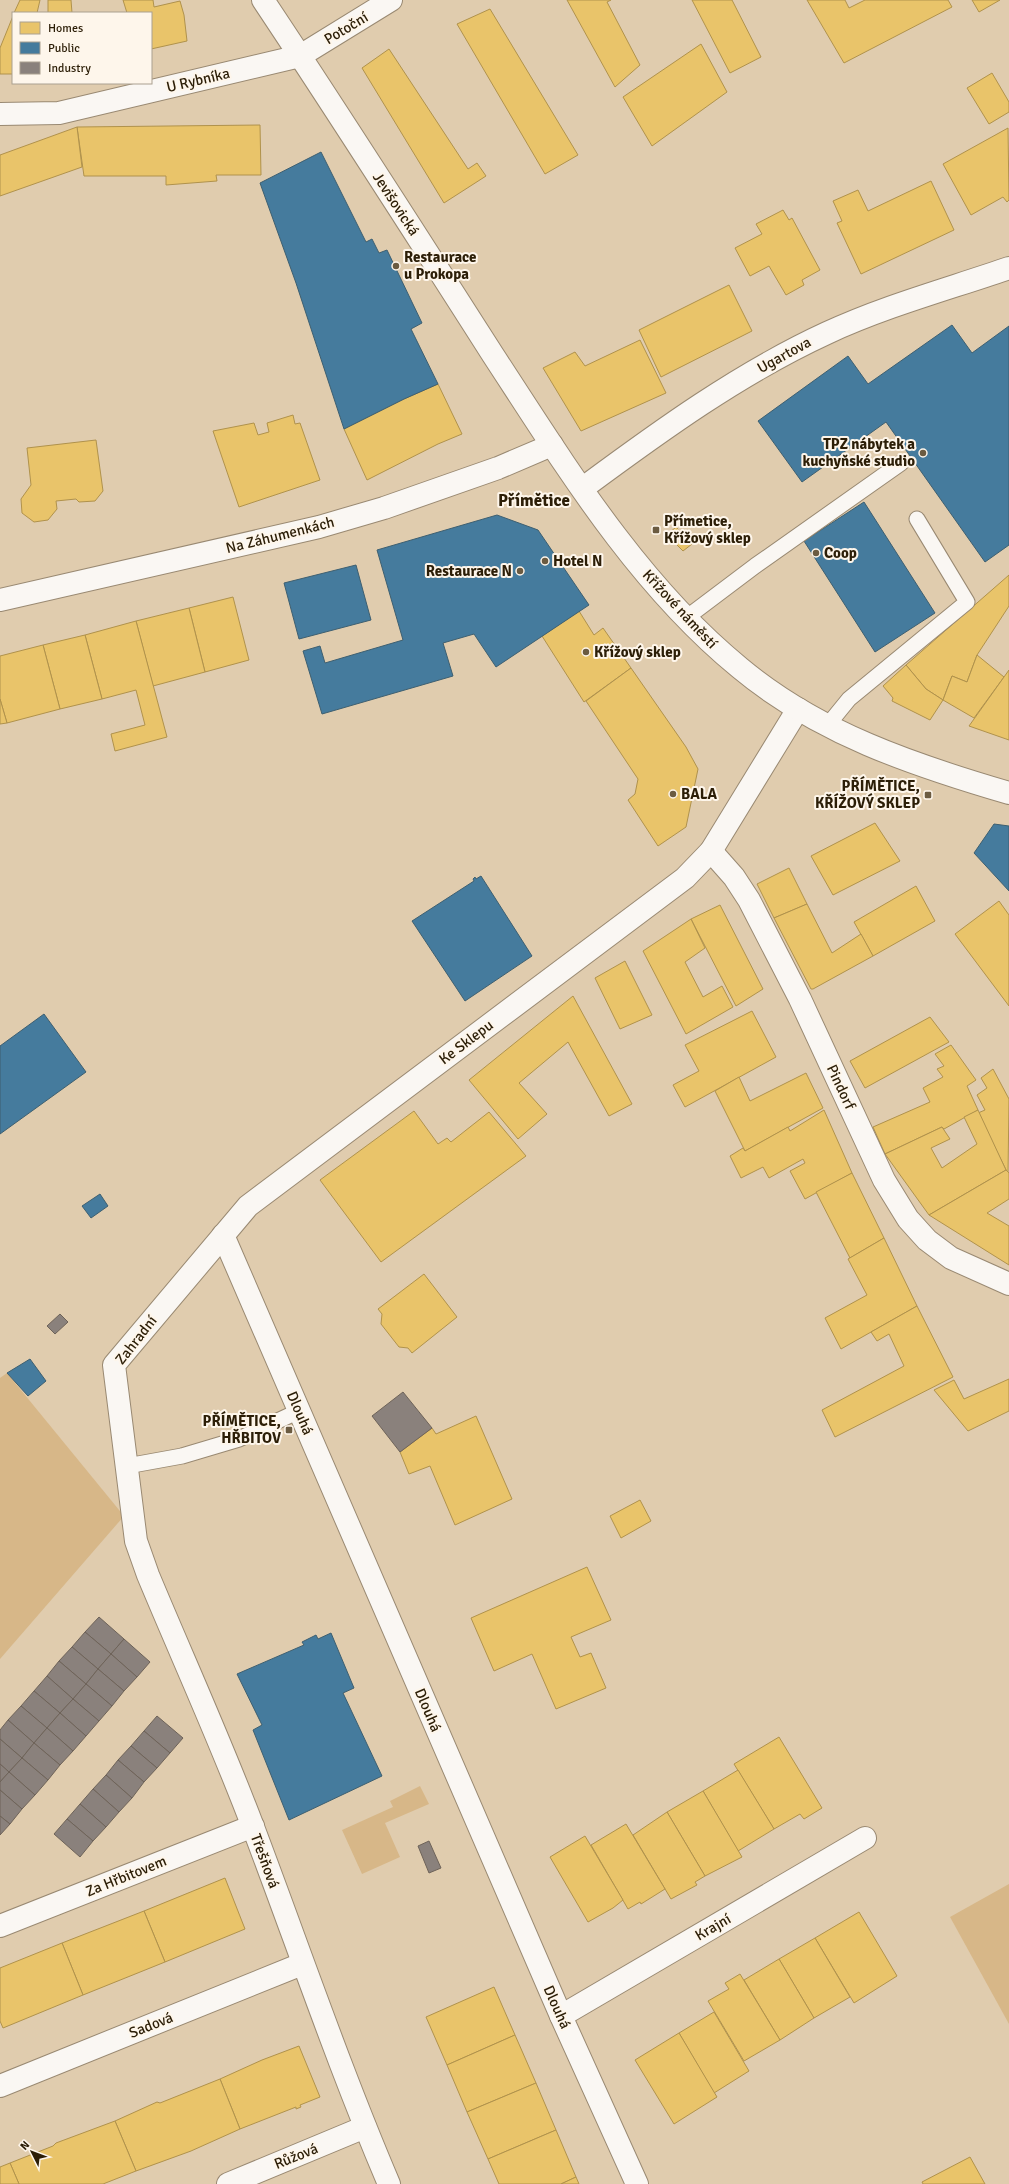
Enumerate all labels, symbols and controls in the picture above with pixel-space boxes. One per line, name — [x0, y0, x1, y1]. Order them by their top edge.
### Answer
street label: Potoční — [321, 8, 371, 48]
legend — [12, 12, 152, 84]
text: Homes — [48, 21, 83, 36]
text: Public — [48, 41, 80, 56]
text: Industry — [48, 61, 91, 76]
street label: U Rybníka — [164, 64, 232, 96]
street label: Jevišovická — [369, 169, 423, 239]
place label: Restaurace u Prokopa — [404, 248, 477, 283]
marker: Restaurace u Prokopa — [391, 261, 401, 271]
street label: Ugartova — [754, 333, 814, 377]
place label: TPZ nábytek a kuchyňské studio — [803, 435, 915, 470]
marker: TPZ nábytek a kuchyňské studio — [918, 448, 928, 458]
district label: Přímětice — [498, 490, 570, 511]
place label: Přímetice, Křížový sklep — [664, 512, 751, 547]
street label: Na Záhumenkách — [224, 513, 336, 557]
marker: Přímetice, Křížový sklep — [651, 525, 661, 535]
place label: Coop — [824, 544, 857, 562]
marker: Coop — [811, 548, 821, 558]
place label: Hotel N — [553, 552, 603, 570]
marker: Hotel N — [540, 556, 550, 566]
place label: Restaurace N — [426, 562, 512, 580]
marker: Restaurace N — [515, 566, 525, 576]
street label: Křížové náměstí — [639, 566, 721, 652]
place label: Křížový sklep — [594, 643, 681, 661]
marker: Křížový sklep — [581, 647, 591, 657]
place label: PŘÍMĚTICE, KŘÍŽOVÝ SKLEP — [815, 776, 920, 812]
place label: BALA — [681, 785, 718, 803]
marker: BALA — [668, 789, 678, 799]
marker: PŘÍMĚTICE, KŘÍŽOVÝ SKLEP — [923, 790, 933, 800]
street label: Ke Sklepu — [435, 1016, 497, 1068]
street label: Pindorf — [823, 1062, 860, 1113]
street label: Zahradní — [111, 1312, 161, 1368]
street label: Dlouhá — [283, 1388, 317, 1438]
place label: PŘÍMĚTICE, HŘBITOV — [203, 1411, 281, 1447]
marker: PŘÍMĚTICE, HŘBITOV — [284, 1425, 294, 1435]
street label: Dlouhá — [411, 1685, 445, 1735]
street label: Třešňová — [247, 1831, 283, 1891]
street label: Za Hřbitovem — [83, 1852, 169, 1900]
street label: Krajní — [692, 1910, 734, 1944]
street label: Dlouhá — [539, 1982, 575, 2032]
street label: Sadová — [126, 2008, 176, 2042]
north arrow — [12, 2132, 52, 2172]
text: N — [18, 2138, 32, 2153]
street label: Růžová — [272, 2139, 320, 2173]

